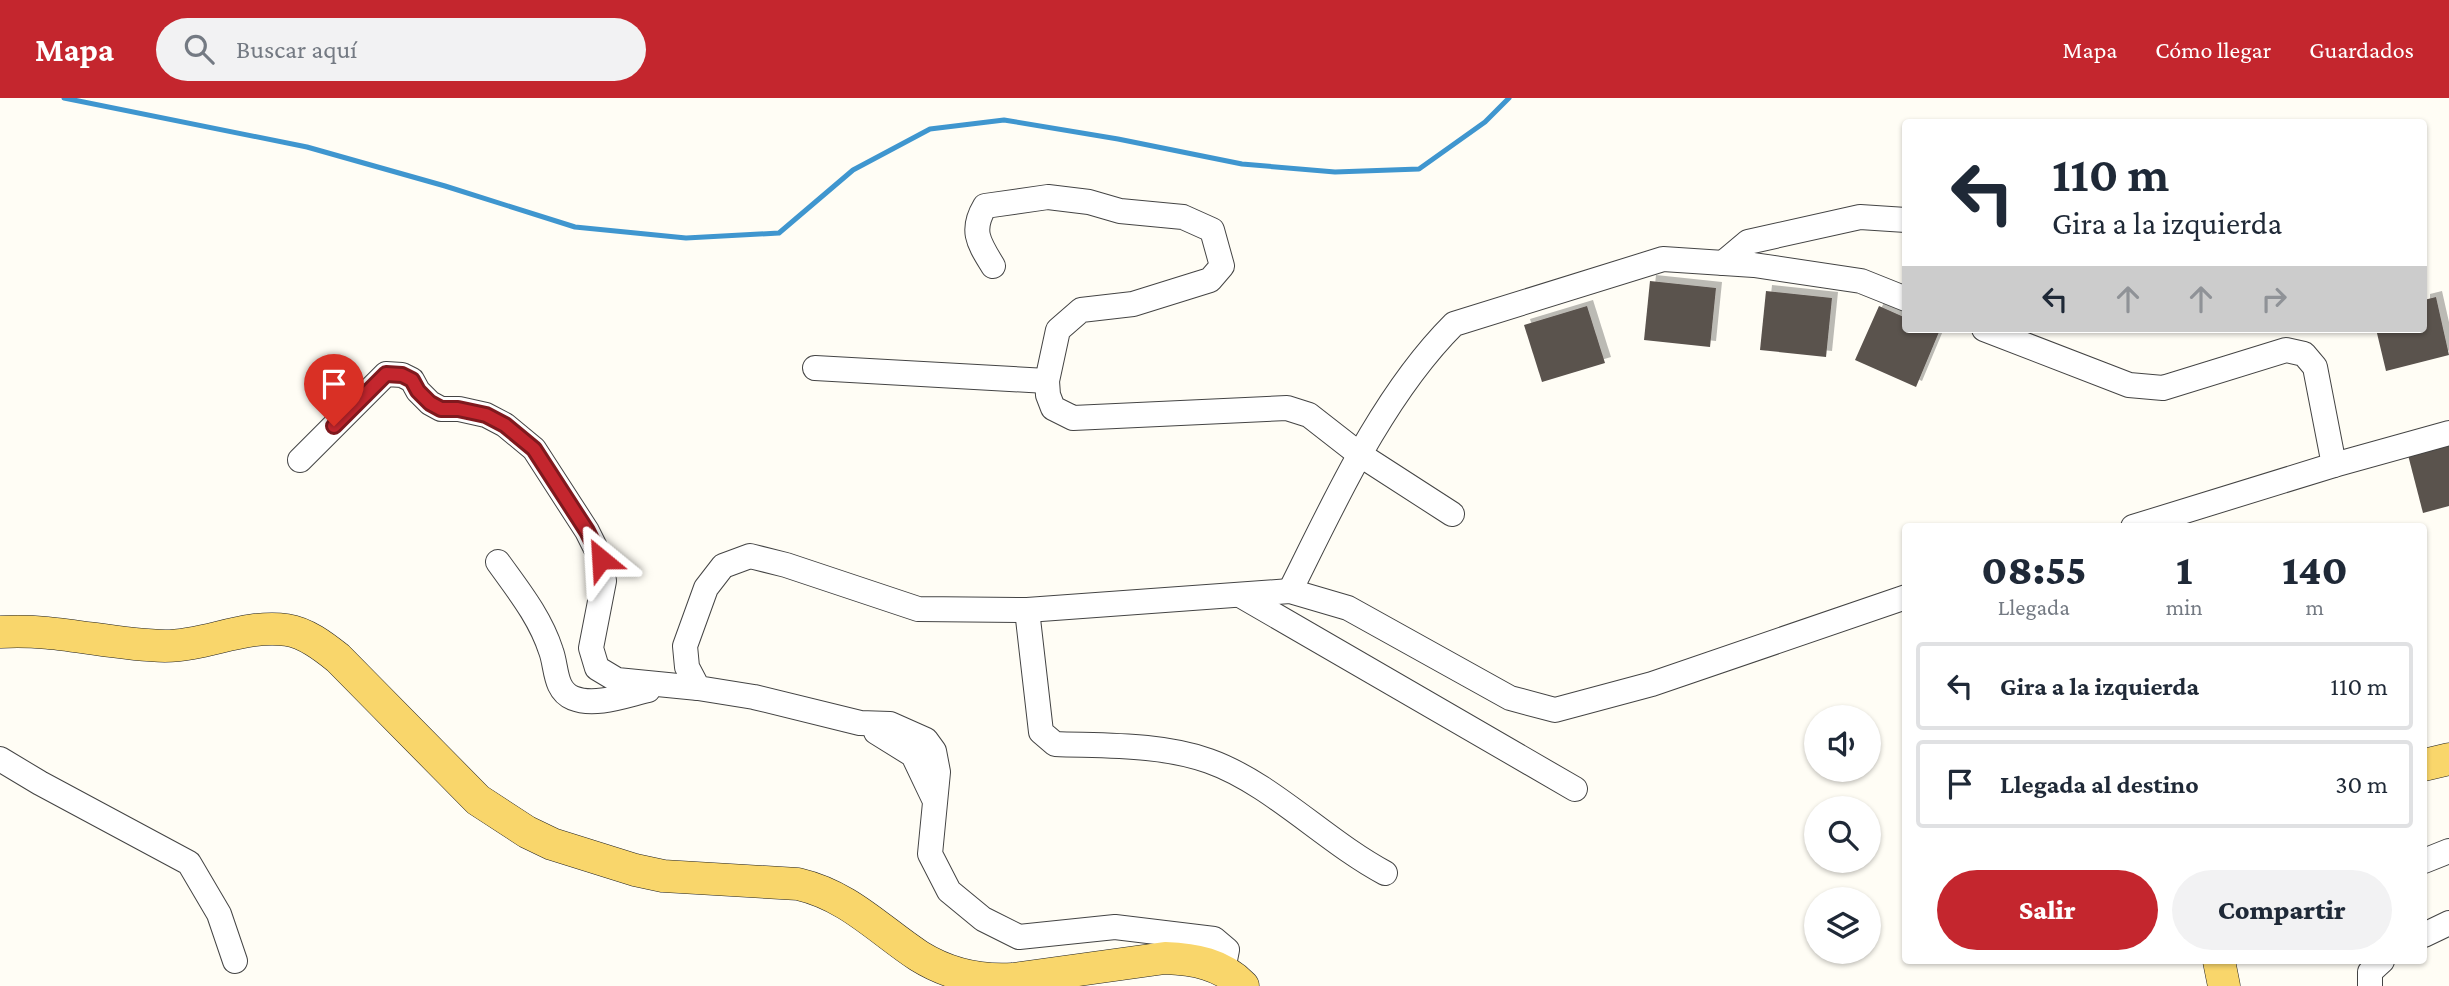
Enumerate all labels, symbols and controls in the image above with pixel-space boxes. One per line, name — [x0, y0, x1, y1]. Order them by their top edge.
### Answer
search box — [156, 18, 646, 81]
icon: search — [180, 30, 218, 68]
text: Mapa — [35, 31, 114, 68]
text: Buscar aquí — [236, 35, 357, 64]
text: Mapa — [2063, 36, 2117, 63]
text: Cómo llegar — [2155, 36, 2271, 63]
text: Guardados — [2309, 36, 2414, 63]
icon: left — [1937, 147, 2028, 238]
text: 110 m — [2052, 147, 2169, 202]
text: Gira a la izquierda — [2052, 205, 2282, 241]
icon: left — [2036, 280, 2074, 318]
icon: ahead — [2109, 280, 2147, 318]
icon: ahead — [2182, 280, 2220, 318]
icon: right — [2255, 280, 2293, 318]
pin — [304, 354, 364, 426]
icon: arrive — [315, 365, 353, 403]
position arrow — [564, 522, 638, 596]
text: 08:55 — [1981, 546, 2086, 593]
text: 1 — [2176, 546, 2192, 593]
text: 140 — [2282, 546, 2348, 593]
text: Llegada — [1998, 594, 2070, 620]
text: min — [2166, 594, 2203, 620]
text: m — [2306, 594, 2324, 620]
icon: left — [1941, 667, 1979, 705]
text: Gira a la izquierda — [2000, 672, 2199, 701]
text: 110 m — [2330, 672, 2388, 701]
map controls — [1804, 705, 1881, 964]
button: sound — [1804, 705, 1881, 782]
icon: arrive — [1941, 765, 1979, 803]
text: Llegada al destino — [2000, 770, 2199, 799]
text: 30 m — [2335, 770, 2388, 799]
button: search — [1804, 796, 1881, 873]
button: Salir — [1937, 870, 2158, 950]
button: Compartir — [2172, 870, 2392, 950]
button: layers — [1804, 887, 1881, 964]

